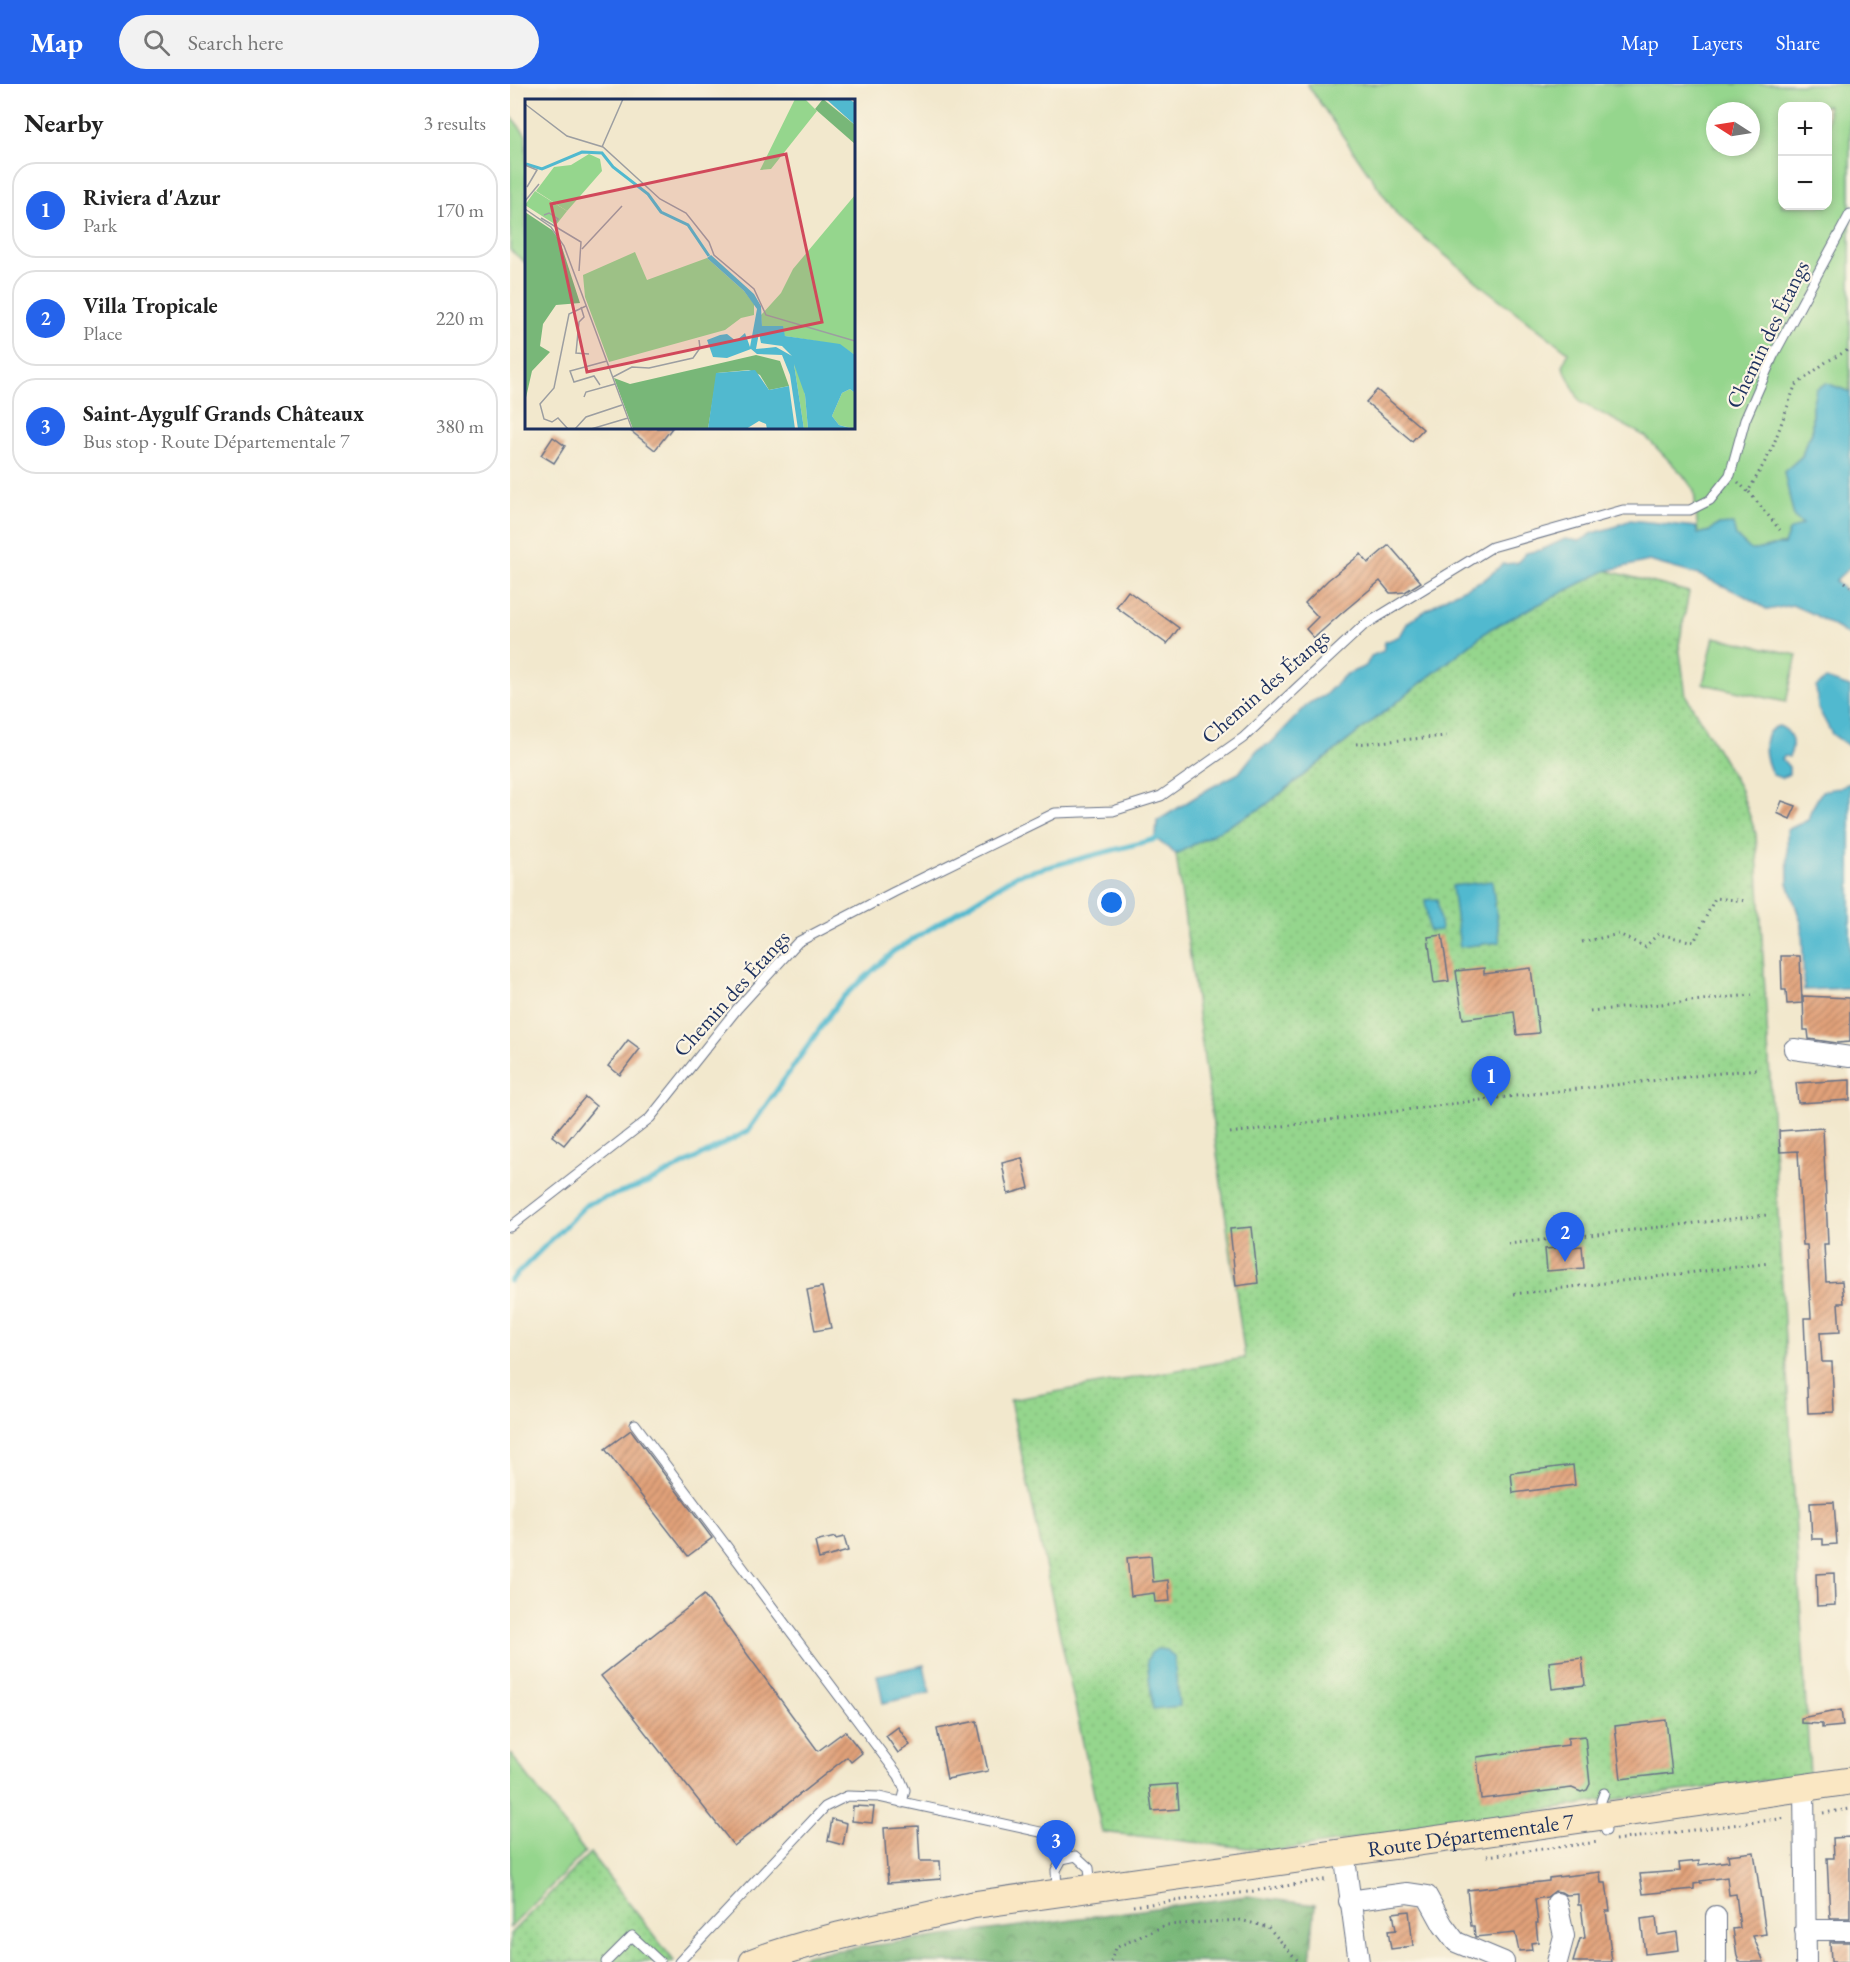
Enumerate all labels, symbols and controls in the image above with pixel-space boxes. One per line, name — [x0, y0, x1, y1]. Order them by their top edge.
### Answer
search box — [119, 15, 539, 69]
text: Map — [30, 24, 83, 60]
icon: search — [140, 26, 173, 59]
text: Search here — [188, 28, 283, 57]
text: Map — [1621, 29, 1659, 56]
text: Layers — [1692, 29, 1743, 56]
text: Share — [1776, 29, 1820, 56]
inset map — [525, 99, 855, 429]
north arrow — [1706, 102, 1760, 156]
map controls — [1778, 102, 1832, 210]
button: + — [1778, 102, 1832, 156]
text: Nearby — [24, 106, 104, 140]
text: 3 results — [423, 110, 486, 136]
button: − — [1778, 156, 1832, 210]
text: Riviera d'Azur — [83, 183, 220, 212]
text: 1 — [40, 197, 51, 223]
text: 170 m — [436, 197, 484, 223]
text: Park — [83, 212, 117, 238]
street label: Chemin des Étangs — [1719, 255, 1816, 413]
text: Villa Tropicale — [83, 291, 218, 320]
text: 2 — [40, 305, 51, 331]
text: 220 m — [436, 305, 484, 331]
text: Place — [83, 320, 122, 346]
text: Saint-Aygulf Grands Châteaux — [83, 399, 364, 428]
text: 3 — [40, 413, 51, 439]
text: 380 m — [436, 413, 484, 439]
text: Bus stop · Route Départementale 7 — [83, 428, 350, 454]
street label: Chemin des Étangs — [1195, 623, 1336, 750]
your location — [1097, 888, 1126, 917]
street label: Chemin des Étangs — [667, 924, 796, 1063]
pin: 1 — [1472, 1056, 1510, 1106]
pin: 2 — [1546, 1212, 1584, 1262]
street label: Route Départementale 7 — [1366, 1806, 1576, 1864]
pin: 3 — [1036, 1820, 1076, 1870]

